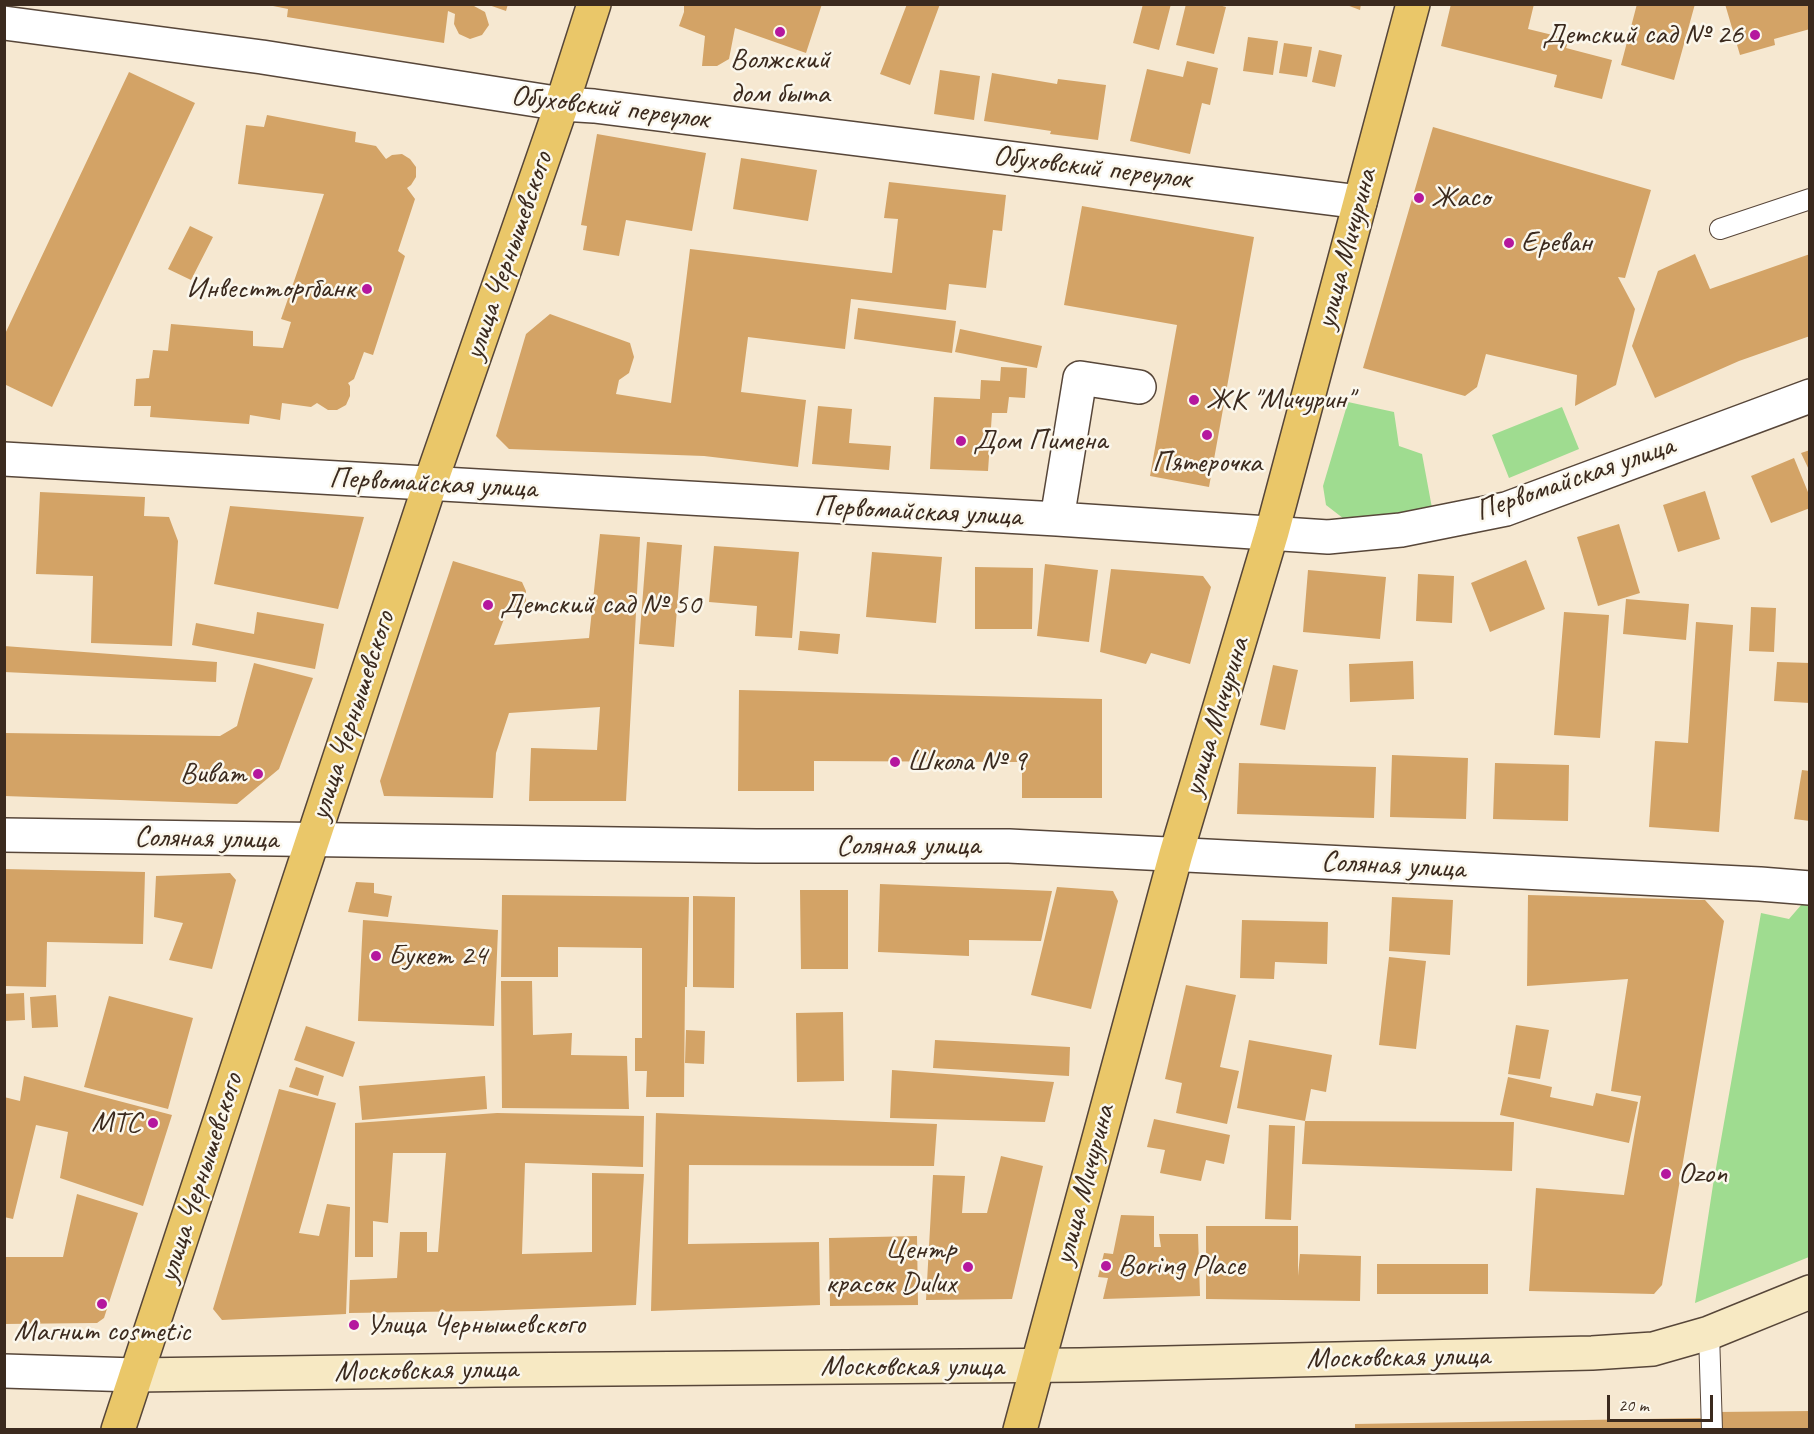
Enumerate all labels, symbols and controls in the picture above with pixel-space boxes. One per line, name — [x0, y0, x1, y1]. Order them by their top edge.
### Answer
place label: Детский сад № 26 — [1542, 17, 1743, 53]
marker: Волжский дом быта — [773, 25, 787, 39]
marker: Детский сад № 26 — [1748, 28, 1762, 42]
place label: Волжский дом быта — [730, 42, 830, 112]
street label: Обуховский переулок — [509, 78, 711, 138]
street label: Обуховский переулок — [991, 138, 1193, 198]
street label: улица Чернышевского — [457, 147, 561, 365]
street label: улица Мичурина — [1308, 165, 1386, 333]
place label: Жасо — [1431, 180, 1490, 216]
marker: Жасо — [1412, 191, 1426, 205]
place label: Ереван — [1521, 225, 1592, 261]
marker: Ереван — [1502, 236, 1516, 250]
place label: Инвестторгбанк — [186, 271, 355, 307]
marker: Инвестторгбанк — [360, 282, 374, 296]
place label: ЖК "Мичурин" — [1206, 382, 1353, 418]
marker: ЖК "Мичурин" — [1187, 393, 1201, 407]
place label: Дом Пимена — [973, 423, 1107, 459]
marker: Пятерочка — [1200, 428, 1214, 442]
street label: Первомайская улица — [1471, 428, 1679, 530]
marker: Дом Пимена — [954, 434, 968, 448]
place label: Пятерочка — [1152, 445, 1262, 481]
street label: Первомайская улица — [328, 461, 538, 507]
street label: Первомайская улица — [813, 489, 1023, 535]
place label: Детский сад № 50 — [500, 587, 701, 623]
marker: Детский сад № 50 — [481, 598, 495, 612]
street label: улица Чернышевского — [302, 607, 404, 825]
street label: улица Мичурина — [1176, 633, 1258, 801]
place label: Школа № 9 — [907, 744, 1026, 780]
marker: Школа № 9 — [888, 755, 902, 769]
place label: Виват — [180, 756, 246, 792]
marker: Виват — [251, 767, 265, 781]
street label: Соляная улица — [134, 820, 278, 858]
street label: Соляная улица — [836, 828, 980, 864]
street label: Соляная улица — [1320, 844, 1466, 888]
place label: Букет 24 — [388, 938, 487, 974]
marker: Букет 24 — [369, 949, 383, 963]
street label: улица Чернышевского — [150, 1069, 252, 1287]
street label: улица Мичурина — [1046, 1101, 1124, 1269]
place label: МТС — [91, 1105, 141, 1141]
marker: МТС — [146, 1116, 160, 1130]
place label: Ozon — [1678, 1156, 1727, 1192]
marker: Ozon — [1659, 1167, 1673, 1181]
place label: Центр красок Dulux — [825, 1232, 956, 1302]
place label: Boring Place — [1118, 1248, 1245, 1284]
marker: Boring Place — [1099, 1259, 1113, 1273]
marker: Центр красок Dulux — [961, 1260, 975, 1274]
marker: Магнит cosmetic — [95, 1297, 109, 1311]
place label: Улица Чернышевского — [366, 1307, 585, 1343]
place label: Магнит cosmetic — [14, 1314, 190, 1350]
marker: Улица Чернышевского — [347, 1318, 361, 1332]
street label: Московская улица — [1306, 1338, 1490, 1378]
street label: Московская улица — [820, 1349, 1004, 1385]
street label: Московская улица — [334, 1351, 518, 1391]
scale bar — [1610, 1383, 1716, 1421]
text: 20 m — [1618, 1394, 1649, 1416]

